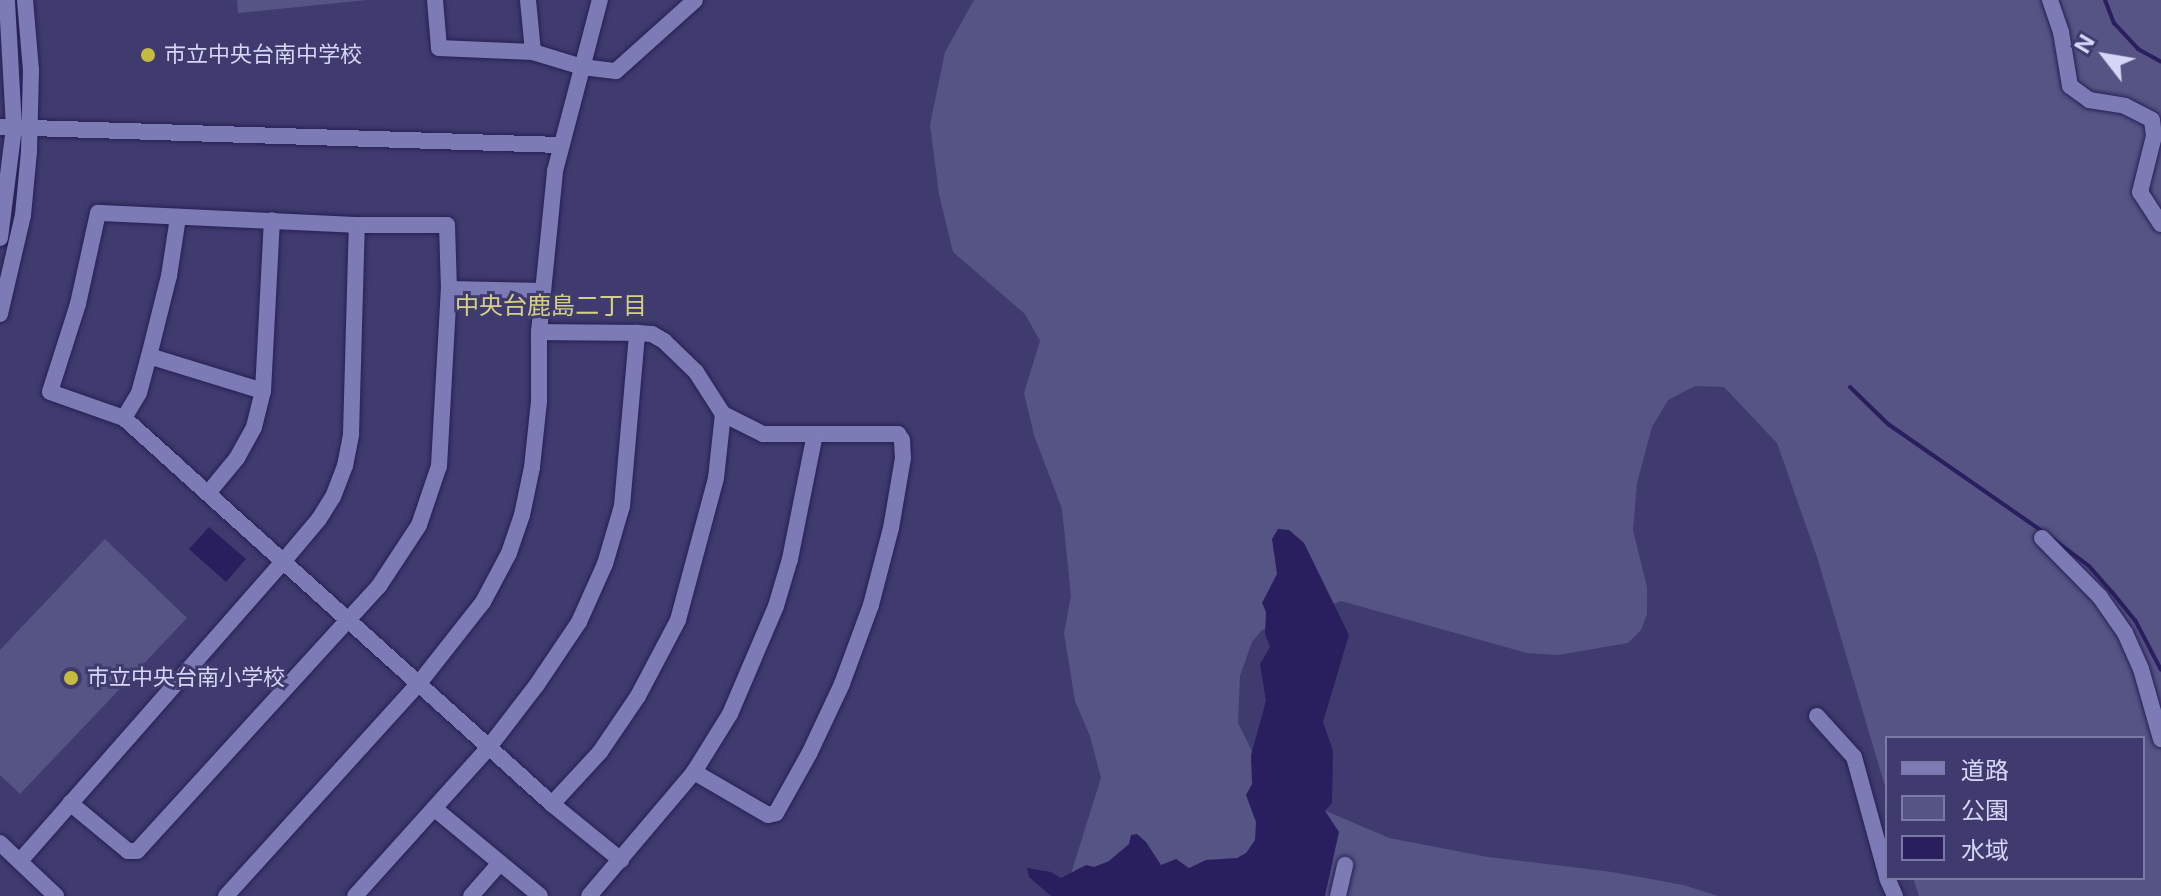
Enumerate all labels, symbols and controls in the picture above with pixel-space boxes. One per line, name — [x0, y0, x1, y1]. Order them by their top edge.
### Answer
north arrow — [2065, 16, 2145, 96]
text: N — [2069, 30, 2100, 58]
place label: 市立中央台南中学校 — [164, 42, 362, 68]
marker: 市立中央台南中学校 — [139, 46, 157, 64]
district label: 中央台鹿島二丁目 — [455, 292, 647, 320]
place label: 市立中央台南小学校 — [87, 665, 285, 691]
marker: 市立中央台南小学校 — [62, 669, 80, 687]
legend — [1885, 736, 2145, 880]
text: 道路 — [1961, 756, 2009, 785]
text: 公園 — [1961, 796, 2009, 825]
text: 水域 — [1961, 836, 2009, 865]

